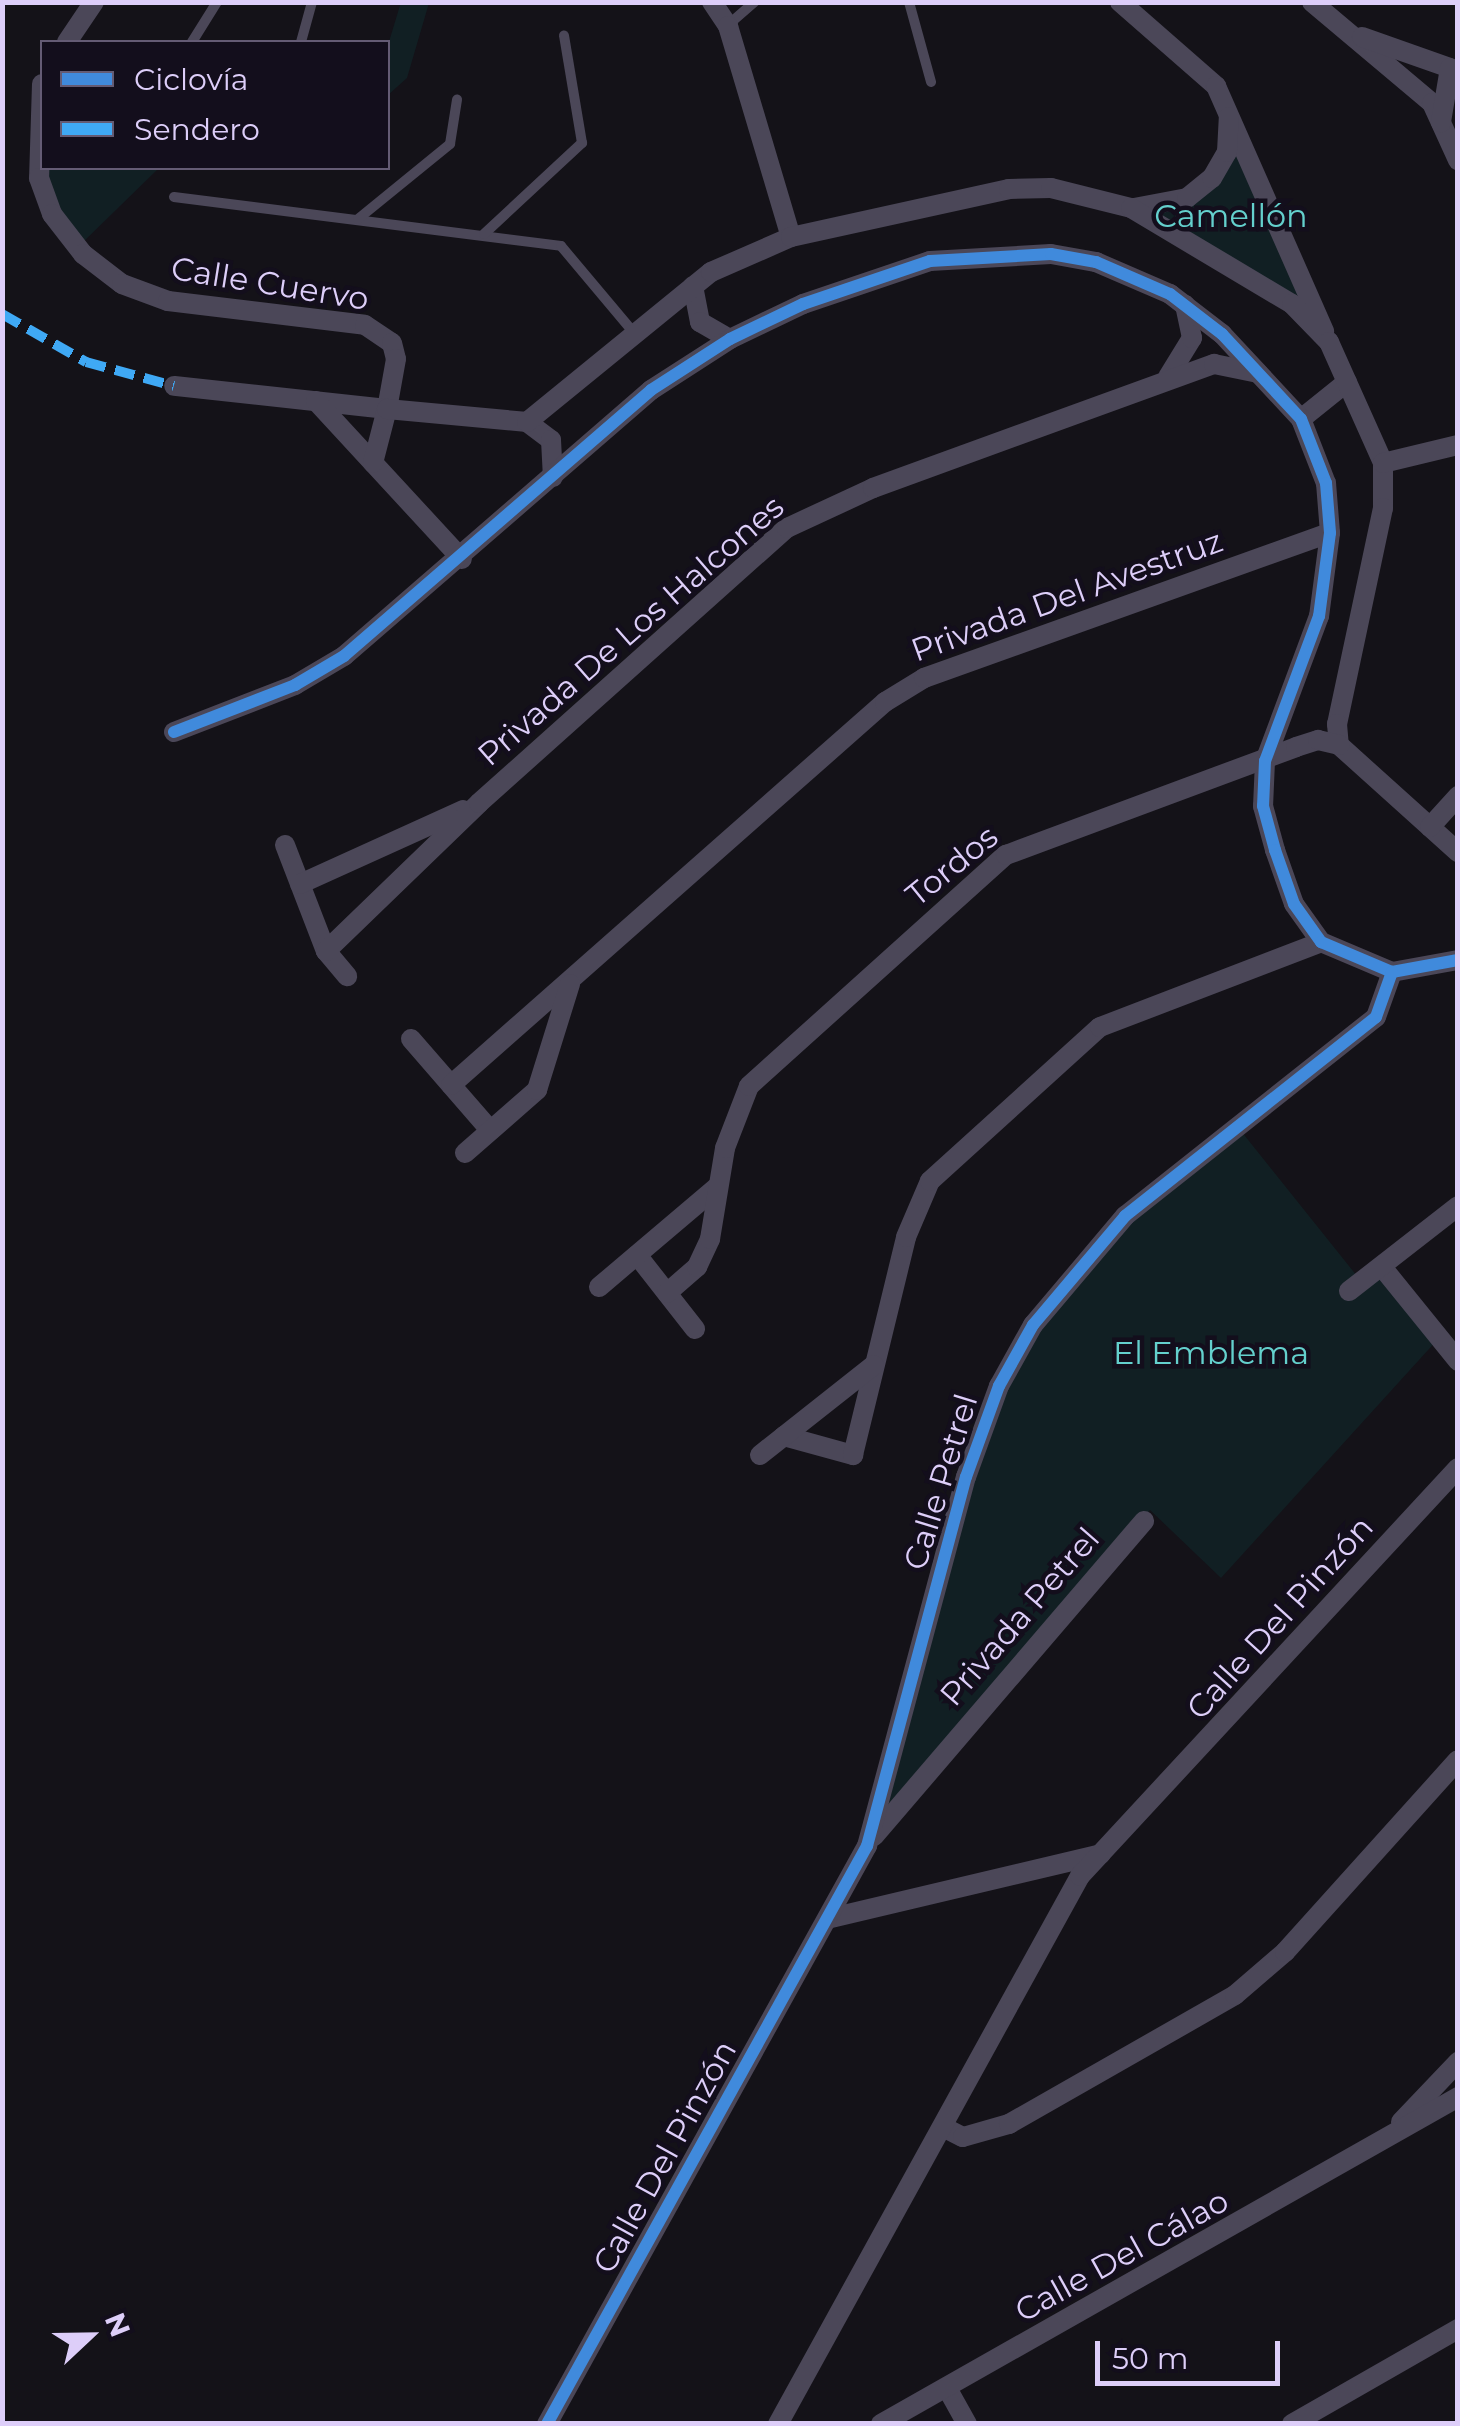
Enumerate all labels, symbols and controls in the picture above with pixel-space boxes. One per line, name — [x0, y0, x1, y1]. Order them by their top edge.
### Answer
legend — [40, 40, 390, 170]
text: Ciclovía — [134, 61, 248, 98]
text: Sendero — [134, 111, 260, 148]
park label: Camellón — [1154, 197, 1308, 235]
street label: Calle Cuervo — [169, 249, 371, 319]
street label: Privada De Los Halcones — [470, 488, 792, 774]
street label: Privada Del Avestruz — [906, 522, 1228, 670]
street label: Tordos — [899, 818, 1005, 914]
park label: El Emblema — [1113, 1334, 1309, 1372]
street label: Calle Petrel — [896, 1390, 986, 1574]
street label: Calle Del Pinzón — [1179, 1509, 1381, 1727]
street label: Privada Petrel — [932, 1520, 1108, 1714]
street label: Calle Del Pinzón — [585, 2034, 745, 2280]
street label: Calle Del Cálao — [1009, 2182, 1235, 2330]
north arrow — [40, 2286, 140, 2386]
text: N — [98, 2308, 138, 2342]
scale bar — [1100, 2321, 1285, 2383]
text: 50 m — [1112, 2340, 1189, 2377]

